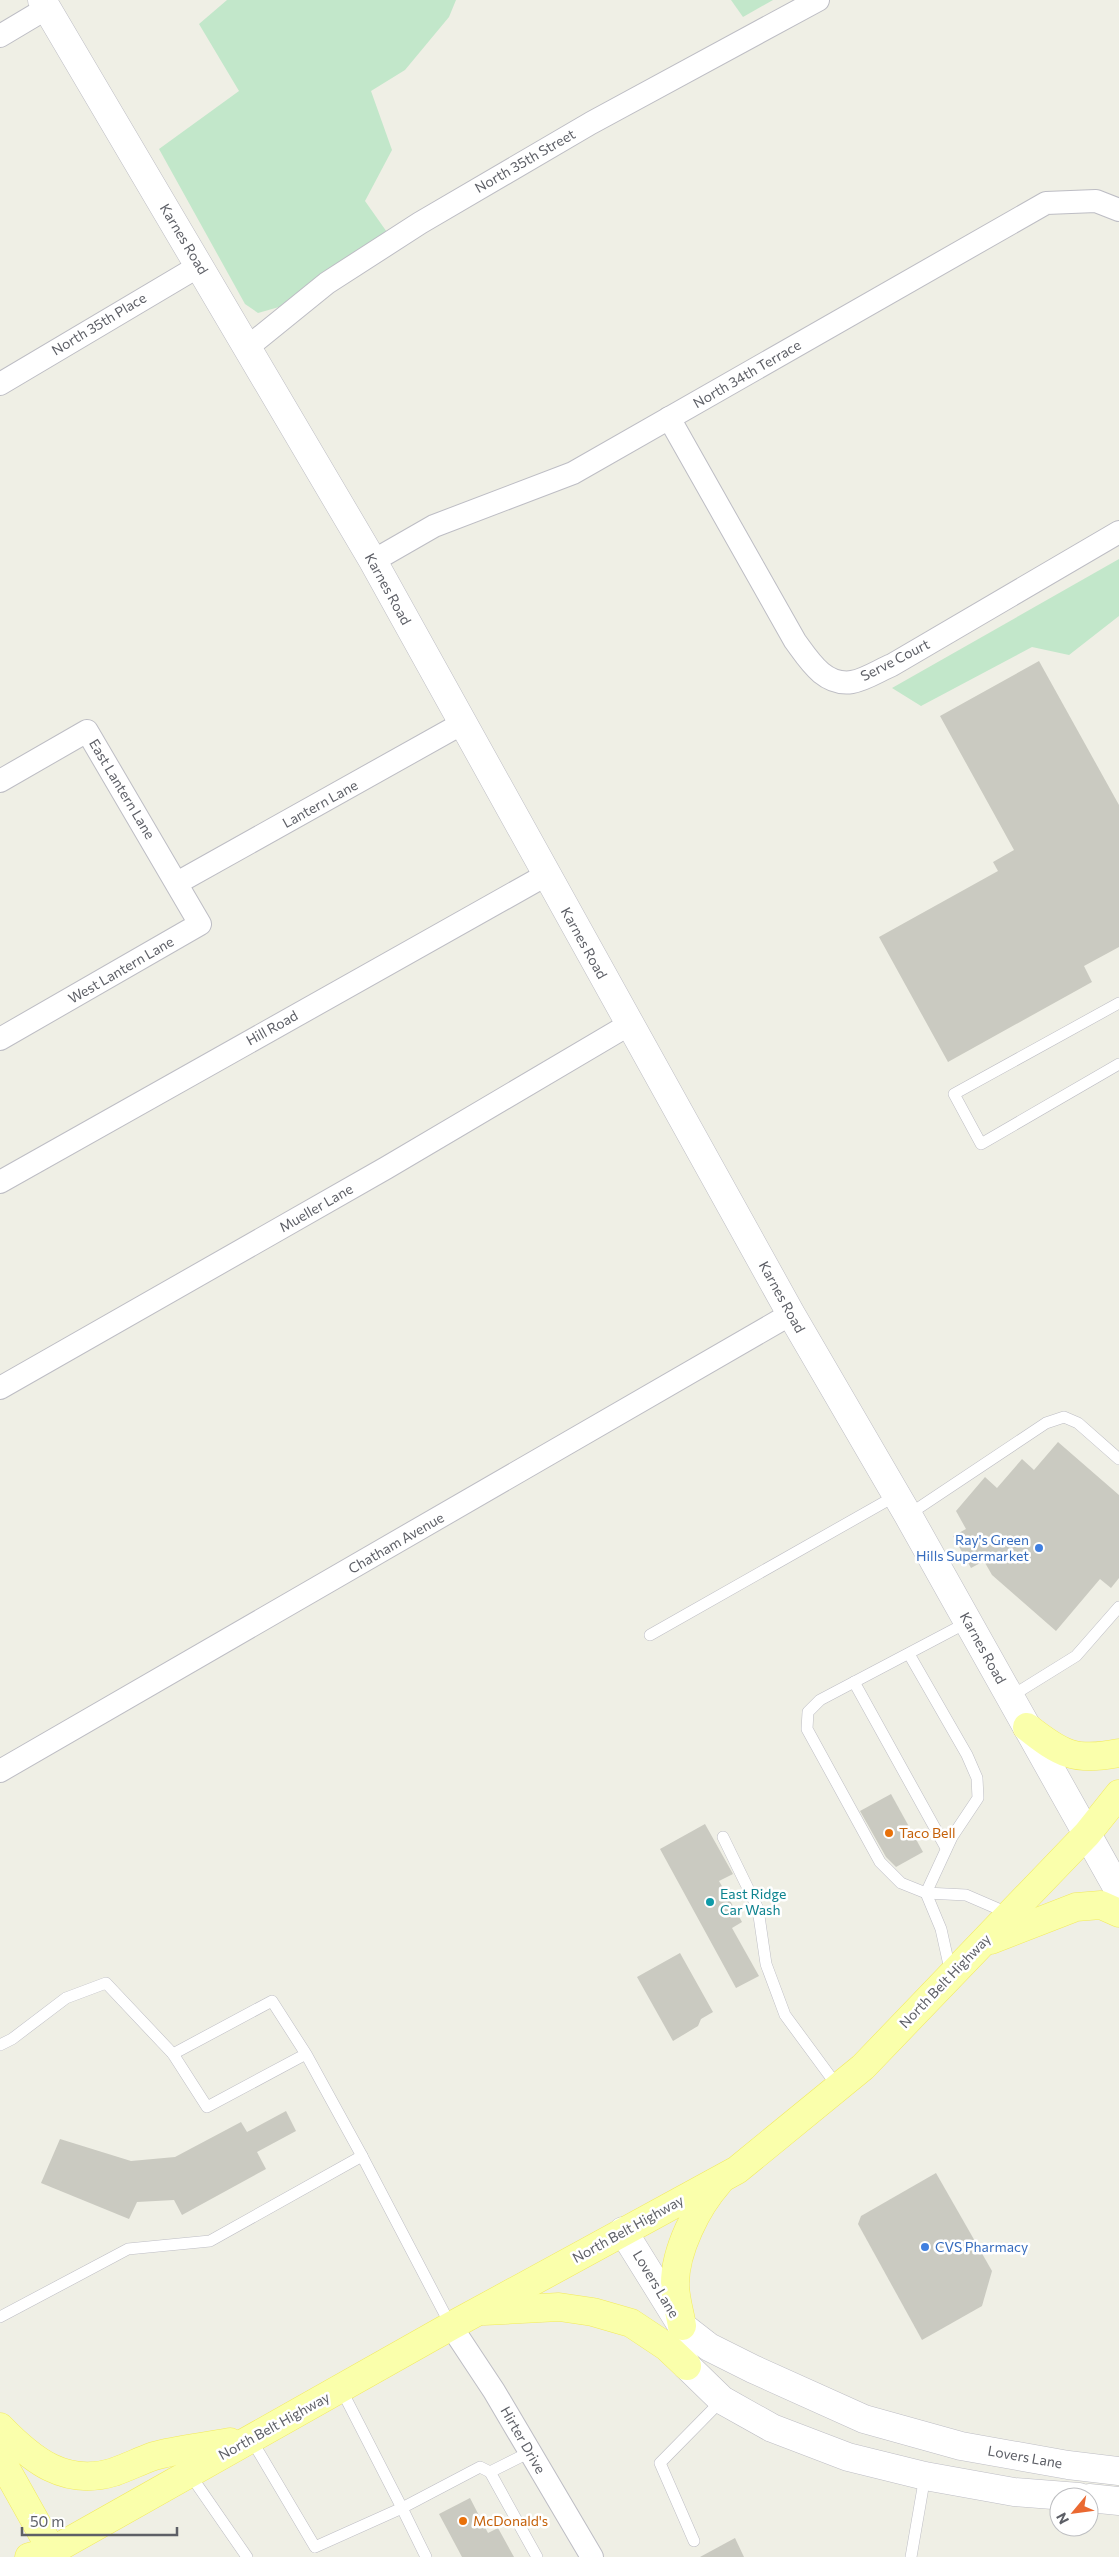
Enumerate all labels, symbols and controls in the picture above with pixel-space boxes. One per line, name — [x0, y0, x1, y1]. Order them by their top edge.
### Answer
street label: North 35th Street — [472, 125, 578, 196]
street label: Karnes Road — [157, 200, 212, 277]
street label: North 35th Place — [48, 289, 149, 359]
street label: North 34th Terrace — [690, 336, 804, 411]
street label: Karnes Road — [362, 550, 415, 628]
street label: Serve Court — [857, 635, 932, 684]
street label: East Lantern Lane — [86, 736, 159, 842]
street label: Lantern Lane — [279, 776, 360, 831]
street label: Karnes Road — [558, 904, 611, 982]
street label: West Lantern Lane — [65, 932, 176, 1007]
street label: Hill Road — [243, 1006, 301, 1049]
street label: Mueller Lane — [276, 1180, 356, 1235]
street label: Karnes Road — [756, 1258, 809, 1336]
street label: Chatham Avenue — [345, 1508, 447, 1577]
place label: Ray's Green Hills Supermarket — [916, 1531, 1029, 1564]
marker: Ray's Green Hills Supermarket — [1033, 1542, 1045, 1554]
street label: Karnes Road — [957, 1609, 1010, 1687]
place label: Taco Bell — [899, 1824, 956, 1841]
marker: Taco Bell — [883, 1827, 895, 1839]
place label: East Ridge Car Wash — [720, 1885, 786, 1918]
marker: East Ridge Car Wash — [704, 1896, 716, 1908]
street label: North Belt Highway — [895, 1930, 994, 2031]
street label: North Belt Highway — [569, 2191, 686, 2266]
place label: CVS Pharmacy — [935, 2238, 1028, 2255]
marker: CVS Pharmacy — [919, 2241, 931, 2253]
street label: Lovers Lane — [630, 2247, 683, 2321]
street label: North Belt Highway — [215, 2388, 332, 2463]
street label: Hirter Drive — [497, 2403, 549, 2476]
street label: Lovers Lane — [986, 2442, 1064, 2471]
north arrow — [1049, 2487, 1099, 2537]
scale bar — [22, 2504, 178, 2536]
text: N — [1052, 2510, 1072, 2527]
text: 50 m — [30, 2512, 64, 2530]
place label: McDonald's — [473, 2512, 548, 2529]
marker: McDonald's — [457, 2515, 469, 2527]

